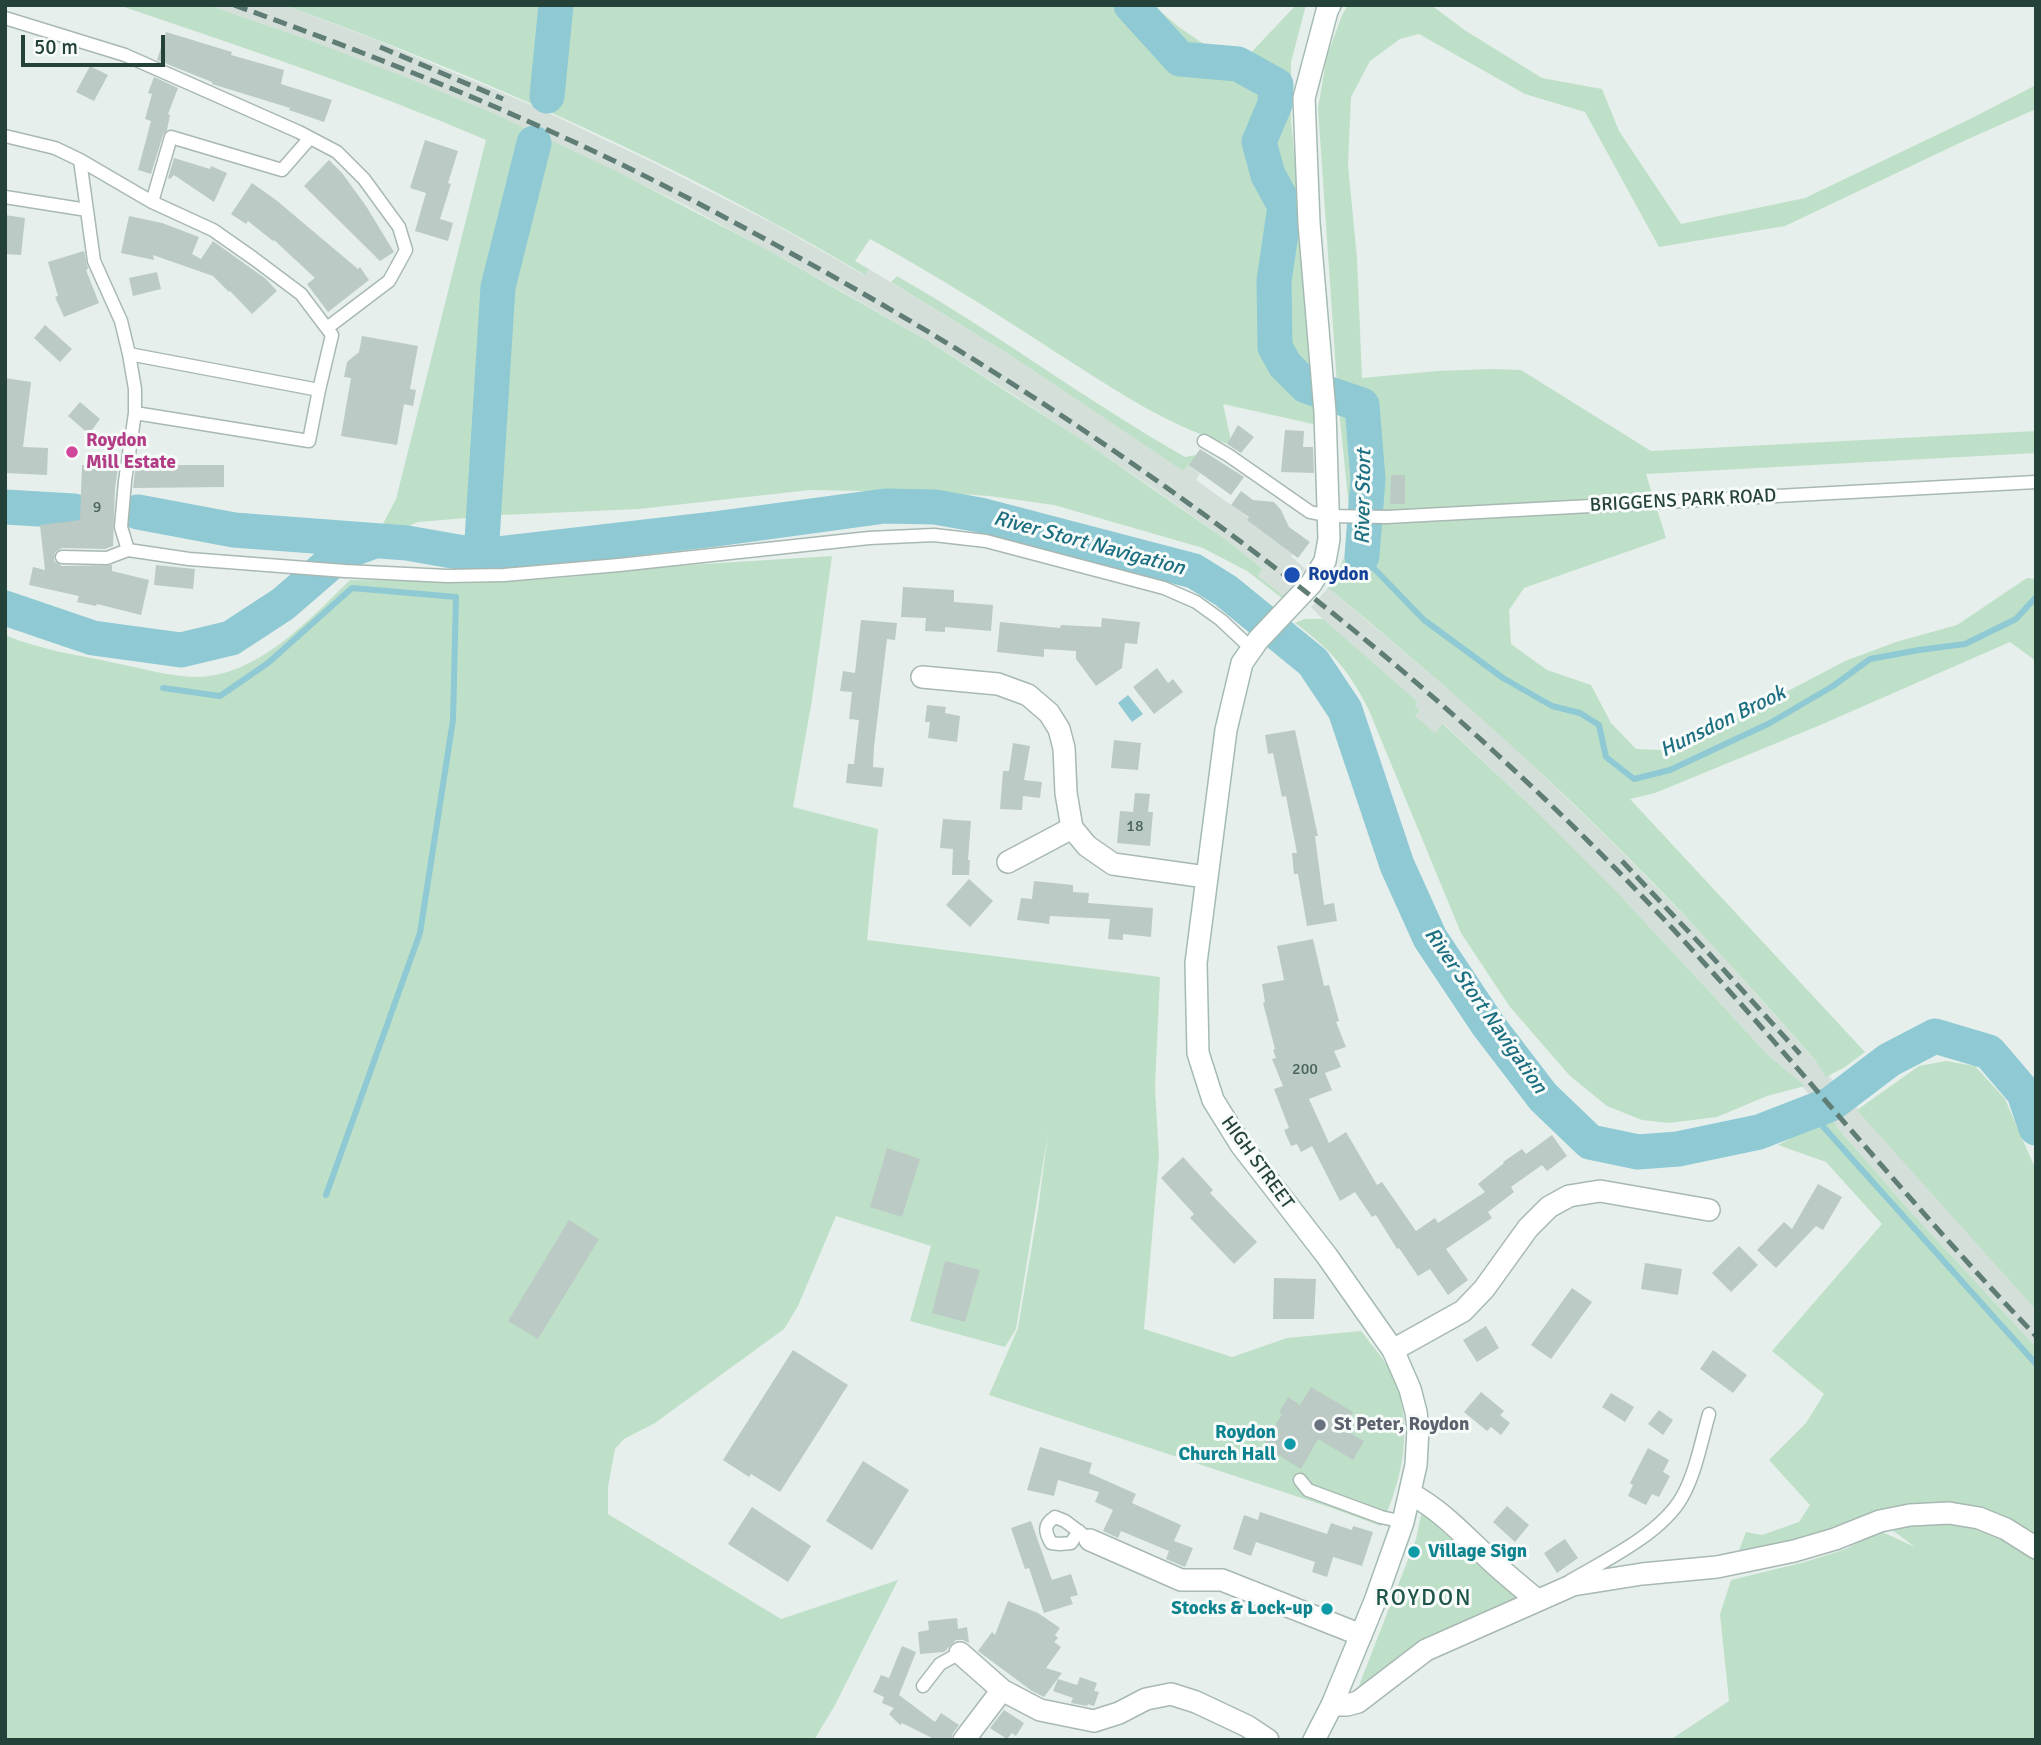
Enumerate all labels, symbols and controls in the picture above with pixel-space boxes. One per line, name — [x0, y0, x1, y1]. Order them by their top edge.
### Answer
scale bar — [24, 21, 168, 65]
text: 50 m — [34, 34, 78, 60]
place label: Roydon Mill Estate — [86, 430, 176, 474]
marker: Roydon Mill Estate — [64, 444, 80, 460]
water label: River Stort — [1351, 449, 1377, 545]
street label: BRIGGENS PARK ROAD — [1589, 485, 1777, 517]
house number: 9 — [93, 498, 101, 518]
water label: River Stort Navigation — [991, 506, 1187, 582]
place label: Roydon — [1308, 564, 1369, 586]
marker: Roydon — [1282, 565, 1302, 585]
water label: Hunsdon Brook — [1656, 681, 1790, 763]
house number: 18 — [1126, 817, 1144, 837]
water label: River Stort Navigation — [1418, 923, 1552, 1099]
house number: 200 — [1292, 1060, 1318, 1080]
street label: HIGH STREET — [1216, 1112, 1298, 1214]
place label: St Peter, Roydon — [1334, 1414, 1469, 1436]
marker: St Peter, Roydon — [1312, 1417, 1328, 1433]
place label: Roydon Church Hall — [1178, 1422, 1276, 1466]
marker: Roydon Church Hall — [1282, 1436, 1298, 1452]
place label: Village Sign — [1428, 1541, 1527, 1563]
marker: Village Sign — [1406, 1544, 1422, 1560]
district label: ROYDON — [1376, 1585, 1472, 1613]
place label: Stocks & Lock-up — [1171, 1598, 1313, 1620]
marker: Stocks & Lock-up — [1319, 1601, 1335, 1617]

